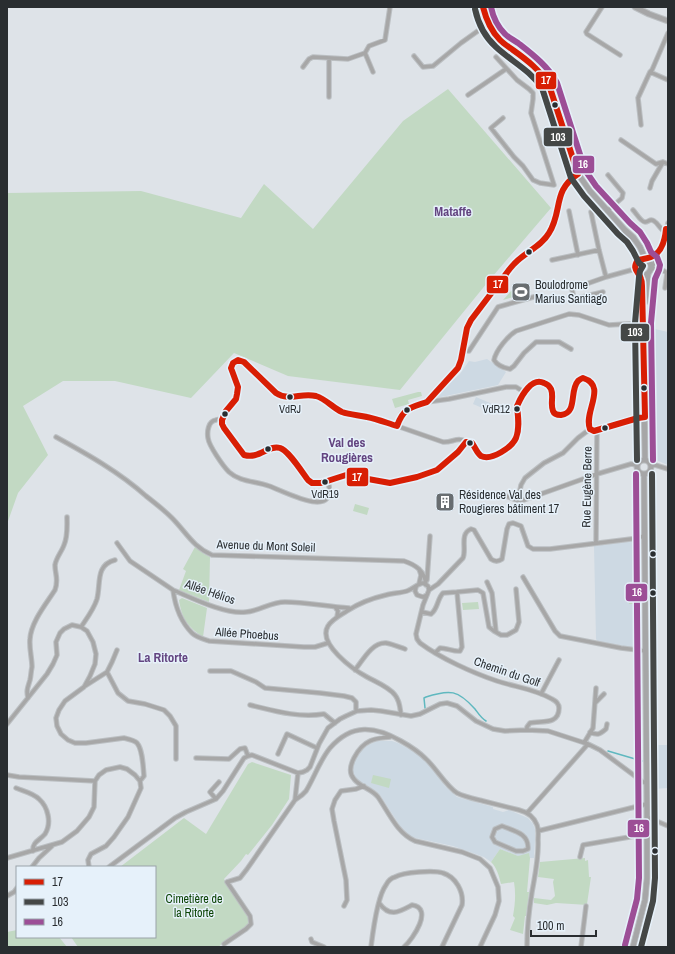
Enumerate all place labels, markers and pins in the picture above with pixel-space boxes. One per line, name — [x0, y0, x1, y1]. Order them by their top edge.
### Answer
unlabelled marker — [550, 100, 560, 110]
unlabelled marker — [524, 247, 534, 257]
place label: Boulodrome Marius Santiago — [535, 277, 607, 307]
sports icon: Boulodrome Marius Santiago — [510, 281, 532, 303]
unlabelled marker — [639, 383, 649, 393]
marker: VdRJ — [285, 392, 295, 402]
place label: VdRJ — [279, 402, 301, 416]
place label: VdR12 — [482, 402, 510, 416]
marker: VdR12 — [512, 404, 522, 414]
unlabelled marker — [402, 405, 412, 415]
unlabelled marker — [220, 409, 230, 419]
unlabelled marker — [600, 423, 610, 433]
unlabelled marker — [465, 438, 475, 448]
unlabelled marker — [263, 444, 273, 454]
marker: VdR19 — [320, 477, 330, 487]
place label: VdR19 — [311, 487, 339, 501]
place label: Résidence Val des Rougieres bâtiment 17 — [459, 487, 560, 517]
building icon: Résidence Val des Rougieres bâtiment 17 — [434, 491, 456, 513]
unlabelled marker — [648, 549, 658, 559]
unlabelled marker — [648, 588, 658, 598]
unlabelled marker — [650, 846, 660, 856]

